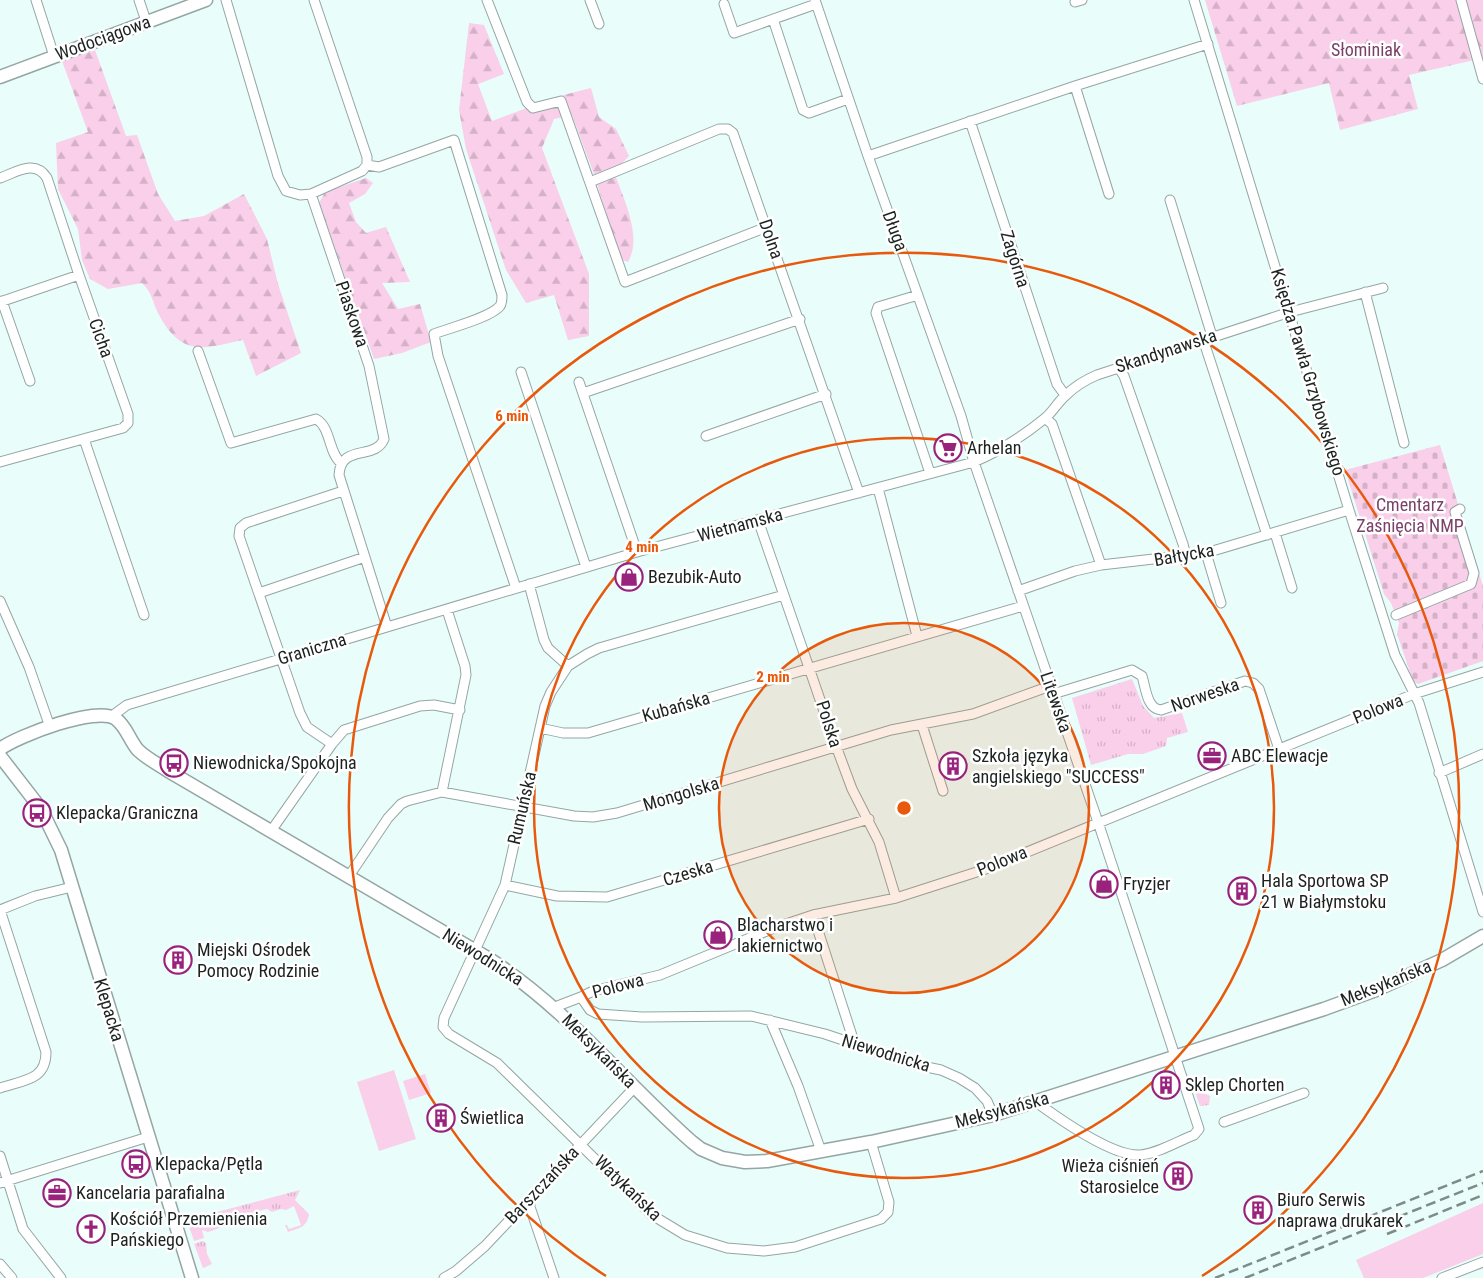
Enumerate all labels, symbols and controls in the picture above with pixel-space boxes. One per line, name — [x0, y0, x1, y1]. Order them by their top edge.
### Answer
street label: Wodociągowa — [52, 11, 153, 64]
park label: Słominiak — [1331, 39, 1401, 60]
street label: Długa — [879, 208, 912, 254]
street label: Dolna — [755, 216, 788, 262]
street label: Zagórna — [996, 228, 1035, 290]
street label: Księdza Pawła Grzybowskiego — [1267, 266, 1350, 478]
street label: Piaskowa — [331, 278, 374, 350]
street label: Cicha — [85, 315, 118, 360]
street label: Skandynawska — [1113, 324, 1219, 377]
text: 6 min — [495, 407, 529, 425]
supermarket icon: Arhelan — [933, 433, 963, 463]
place label: Arhelan — [967, 437, 1021, 458]
park label: Cmentarz Zaśnięcia NMP — [1356, 494, 1464, 536]
street label: Wietnamska — [695, 503, 785, 546]
text: 4 min — [625, 538, 659, 556]
street label: Bałtycka — [1152, 539, 1216, 570]
shop icon: Bezubik-Auto — [614, 562, 644, 592]
place label: Bezubik-Auto — [648, 566, 742, 587]
street label: Graniczna — [275, 628, 349, 669]
text: 2 min — [756, 668, 790, 686]
street label: Litewska — [1036, 669, 1077, 735]
street label: Norweska — [1168, 673, 1242, 716]
street label: Kubańska — [640, 687, 712, 726]
street label: Polowa — [1350, 689, 1406, 728]
street label: Polska — [812, 698, 847, 750]
office icon: ABC Elewacje — [1197, 741, 1227, 771]
place label: Szkoła języka angielskiego "SUCCESS" — [972, 745, 1145, 787]
place label: ABC Elewacje — [1231, 745, 1328, 766]
bus stop icon: Niewodnicka/Spokojna — [159, 748, 189, 778]
building icon: Szkoła języka angielskiego "SUCCESS" — [938, 751, 968, 781]
place label: Niewodnicka/Spokojna — [193, 752, 357, 773]
street label: Rumuńska — [503, 769, 540, 846]
street label: Mongolska — [640, 772, 721, 815]
bus stop icon: Klepacka/Graniczna — [22, 798, 52, 828]
centre of rings — [895, 799, 913, 817]
place label: Klepacka/Graniczna — [56, 802, 198, 823]
street label: Polowa — [974, 841, 1030, 880]
street label: Czeska — [660, 855, 715, 890]
shop icon: Fryzjer — [1089, 869, 1119, 899]
place label: Hala Sportowa SP 21 w Białymstoku — [1261, 870, 1389, 912]
place label: Fryzjer — [1123, 873, 1171, 894]
building icon: Hala Sportowa SP 21 w Białymstoku — [1227, 876, 1257, 906]
place label: Blacharstwo i lakiernictwo — [737, 914, 833, 956]
shop icon: Blacharstwo i lakiernictwo — [703, 920, 733, 950]
street label: Niewodnicka — [439, 923, 528, 990]
place label: Miejski Ośrodek Pomocy Rodzinie — [197, 939, 319, 981]
building icon: Miejski Ośrodek Pomocy Rodzinie — [163, 945, 193, 975]
street label: Meksykańska — [1337, 955, 1434, 1010]
street label: Polowa — [590, 969, 646, 1002]
street label: Klepacka — [90, 976, 129, 1044]
street label: Meksykańska — [558, 1009, 641, 1092]
street label: Niewodnicka — [839, 1029, 933, 1076]
building icon: Sklep Chorten — [1151, 1070, 1181, 1100]
place label: Sklep Chorten — [1185, 1074, 1284, 1095]
street label: Meksykańska — [953, 1087, 1051, 1132]
building icon: Świetlica — [426, 1103, 456, 1133]
place label: Świetlica — [460, 1107, 524, 1128]
street label: Barszczańska — [500, 1142, 583, 1228]
bus stop icon: Klepacka/Pętla — [121, 1149, 151, 1179]
street label: Watykańska — [590, 1150, 666, 1225]
place label: Klepacka/Pętla — [155, 1153, 263, 1174]
place label: Wieża ciśnień Starosielce — [1061, 1155, 1159, 1197]
building icon: Wieża ciśnień Starosielce — [1163, 1161, 1193, 1191]
office icon: Kancelaria parafialna — [42, 1178, 72, 1208]
place label: Kancelaria parafialna — [76, 1182, 225, 1203]
place label: Biuro Serwis naprawa drukarek — [1277, 1189, 1403, 1231]
building icon: Biuro Serwis naprawa drukarek — [1243, 1195, 1273, 1225]
place label: Kościół Przemienienia Pańskiego — [110, 1208, 267, 1250]
church icon: Kościół Przemienienia Pańskiego — [76, 1214, 106, 1244]

